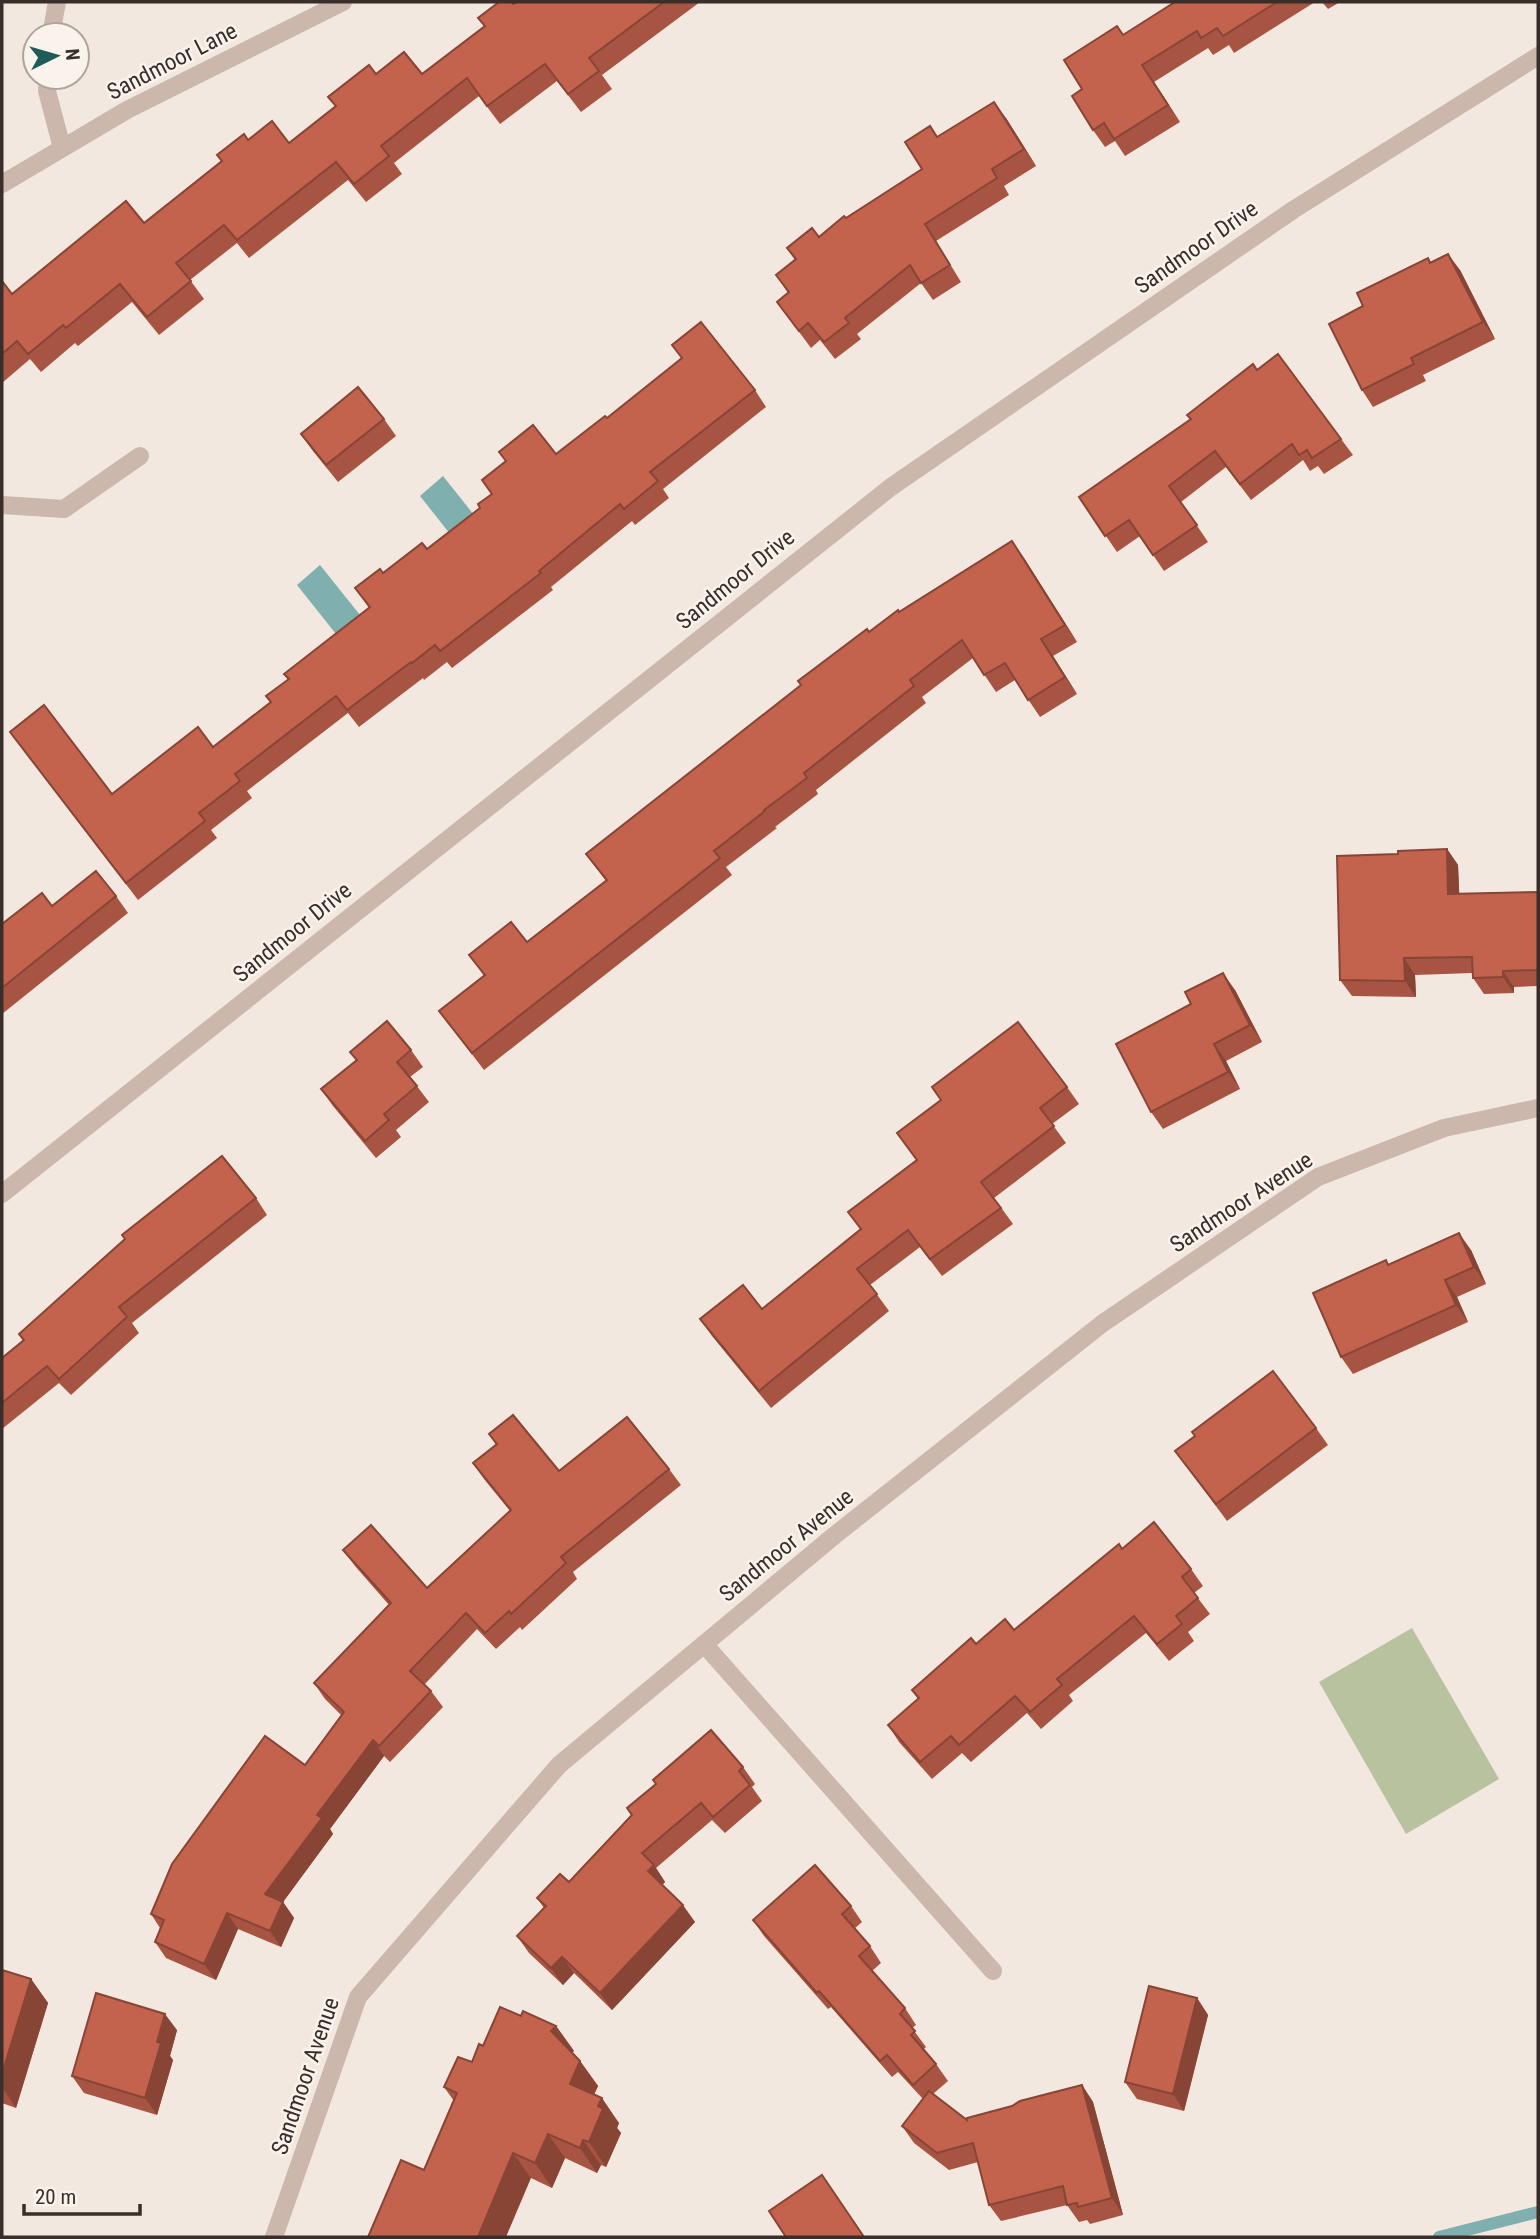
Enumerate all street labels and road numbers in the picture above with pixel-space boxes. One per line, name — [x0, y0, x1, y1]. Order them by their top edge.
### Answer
street label: Sandmoor Lane — [103, 17, 242, 106]
street label: Sandmoor Drive — [1130, 195, 1263, 300]
street label: Sandmoor Drive — [671, 524, 800, 635]
street label: Sandmoor Drive — [228, 877, 357, 988]
street label: Sandmoor Avenue — [1165, 1146, 1318, 1259]
street label: Sandmoor Avenue — [714, 1483, 859, 1608]
street label: Sandmoor Avenue — [266, 1994, 345, 2158]

